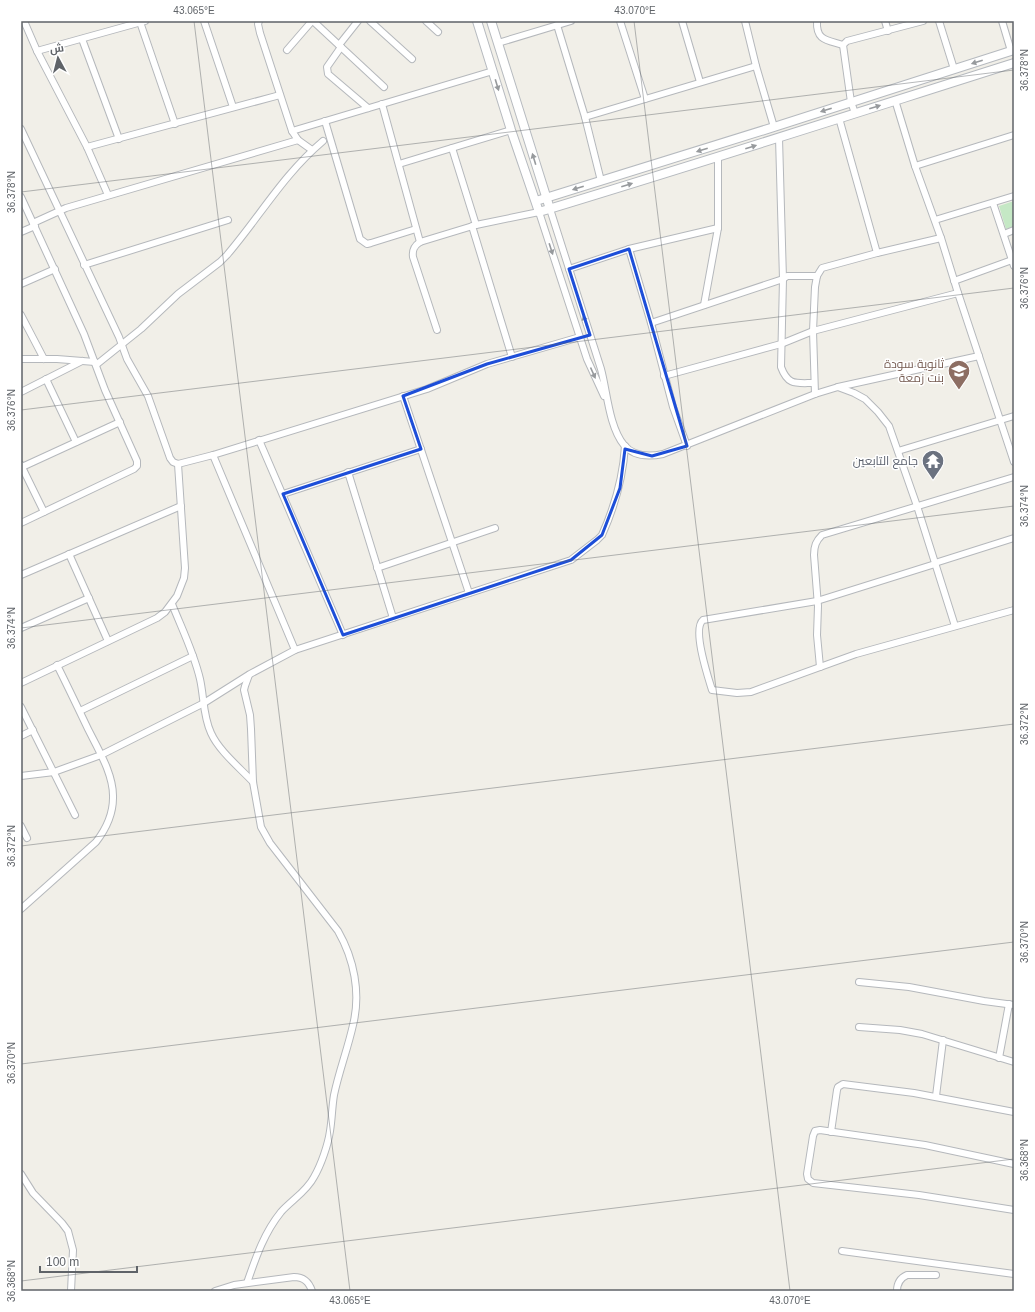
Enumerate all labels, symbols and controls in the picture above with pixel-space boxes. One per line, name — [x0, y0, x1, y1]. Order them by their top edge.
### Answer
text: 43.065°E — [173, 5, 215, 16]
text: 43.070°E — [614, 5, 656, 16]
north arrow — [38, 38, 78, 78]
text: ش — [49, 41, 65, 56]
text: 36.378°N — [1019, 49, 1030, 91]
one-way arrow — [970, 59, 982, 65]
one-way arrow — [494, 79, 500, 91]
one-way arrow — [869, 104, 881, 110]
one-way arrow — [820, 108, 832, 114]
one-way arrow — [745, 144, 757, 150]
one-way arrow — [696, 147, 708, 153]
one-way arrow — [531, 152, 537, 164]
text: 36.378°N — [6, 171, 17, 213]
one-way arrow — [621, 182, 633, 188]
one-way arrow — [572, 185, 584, 191]
one-way arrow — [548, 244, 554, 256]
text: 36.376°N — [1019, 267, 1030, 309]
one-way arrow — [582, 314, 588, 326]
place label: ثانوية سودة بنت زمعة — [884, 357, 945, 385]
school or university icon: ثانوية سودة بنت زمعة — [946, 358, 972, 391]
one-way arrow — [590, 367, 596, 378]
text: 36.376°N — [6, 389, 17, 431]
temple icon: جامع التابعين — [920, 448, 946, 481]
place label: جامع التابعين — [853, 454, 918, 469]
text: 36.374°N — [1019, 485, 1030, 527]
text: 36.374°N — [6, 607, 17, 649]
text: 36.372°N — [1019, 703, 1030, 745]
text: 36.372°N — [6, 825, 17, 867]
text: 36.370°N — [1019, 921, 1030, 963]
text: 36.370°N — [6, 1042, 17, 1084]
text: 36.368°N — [1019, 1139, 1030, 1181]
scale bar — [40, 1248, 137, 1274]
text: 100 m — [46, 1255, 79, 1269]
text: 36.368°N — [6, 1260, 17, 1302]
text: 43.065°E — [329, 1295, 371, 1306]
text: 43.070°E — [769, 1295, 811, 1306]

